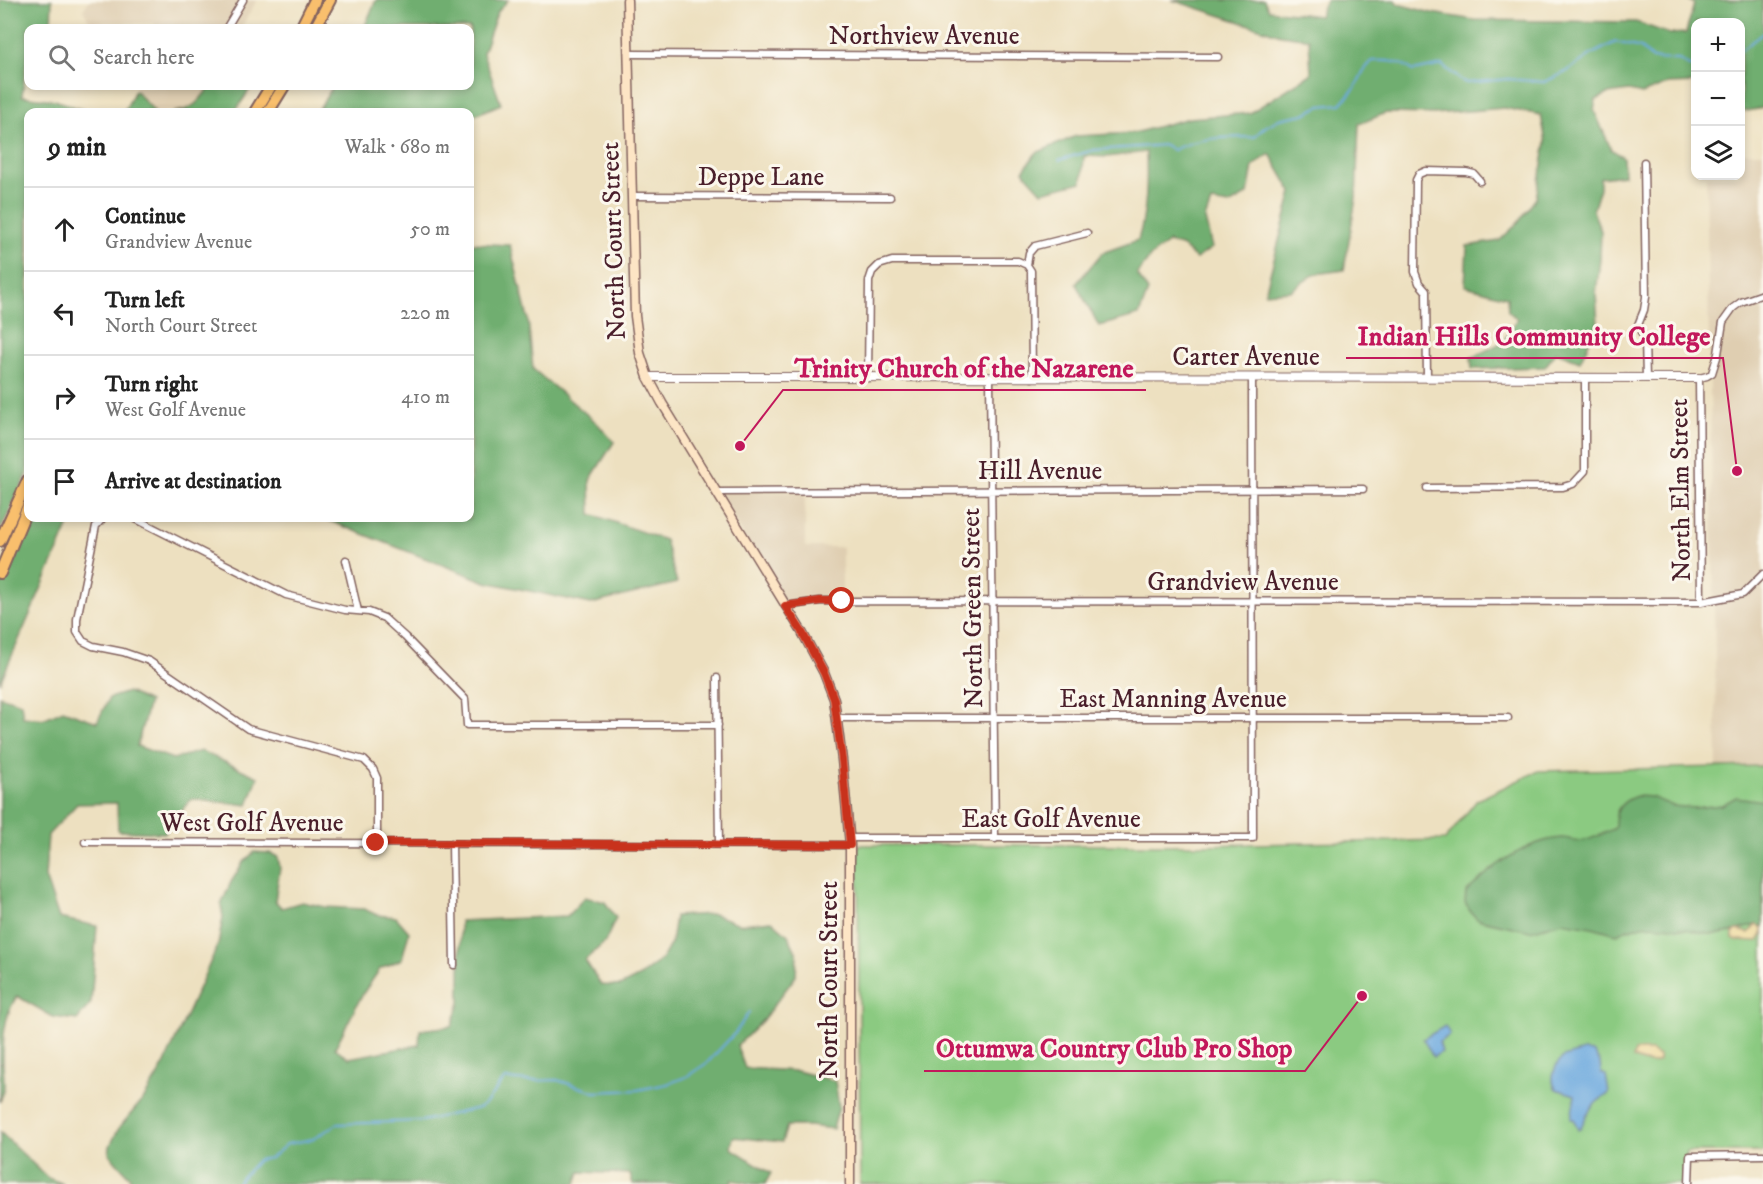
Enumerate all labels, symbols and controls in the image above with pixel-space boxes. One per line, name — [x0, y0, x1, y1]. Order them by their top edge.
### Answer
map controls — [1691, 18, 1745, 180]
button: + — [1691, 18, 1745, 72]
street label: Northview Avenue — [829, 20, 1019, 53]
search box — [24, 24, 474, 90]
icon: search — [45, 41, 78, 74]
text: Search here — [93, 44, 195, 71]
button: − — [1691, 72, 1745, 126]
button: layers — [1691, 126, 1745, 180]
text: 9 min — [48, 131, 106, 164]
text: Walk · 680 m — [345, 135, 450, 160]
street label: North Court Street — [594, 141, 634, 341]
street label: Deppe Lane — [698, 161, 824, 194]
text: Continue — [105, 203, 186, 230]
icon: ahead — [48, 213, 81, 246]
text: 50 m — [410, 217, 450, 242]
text: Grandview Avenue — [105, 230, 252, 255]
text: Turn left — [105, 287, 185, 314]
icon: left — [48, 297, 81, 330]
text: 220 m — [400, 301, 450, 326]
callout: Indian Hills Community College — [1346, 313, 1723, 358]
text: North Court Street — [105, 314, 257, 339]
text: Indian Hills Community College — [1357, 320, 1711, 354]
street label: Carter Avenue — [1172, 341, 1320, 374]
callout: Trinity Church of the Nazarene — [783, 345, 1146, 390]
text: Trinity Church of the Nazarene — [793, 352, 1134, 386]
text: Turn right — [105, 371, 198, 398]
icon: right — [48, 381, 81, 414]
text: 410 m — [401, 385, 450, 410]
text: West Golf Avenue — [105, 398, 246, 423]
street label: North Elm Street — [1663, 398, 1699, 582]
street label: Hill Avenue — [978, 455, 1102, 488]
icon: arrive — [48, 465, 81, 498]
text: Arrive at destination — [105, 468, 282, 495]
street label: North Green Street — [955, 507, 991, 709]
street label: Grandview Avenue — [1147, 566, 1339, 599]
route start — [828, 587, 854, 613]
street label: East Manning Avenue — [1059, 683, 1287, 716]
street label: East Golf Avenue — [961, 803, 1141, 836]
street label: West Golf Avenue — [159, 807, 344, 840]
route end — [362, 829, 388, 855]
street label: North Court Street — [813, 881, 846, 1079]
callout: Ottumwa Country Club Pro Shop — [924, 1026, 1305, 1071]
text: Ottumwa Country Club Pro Shop — [936, 1032, 1293, 1066]

